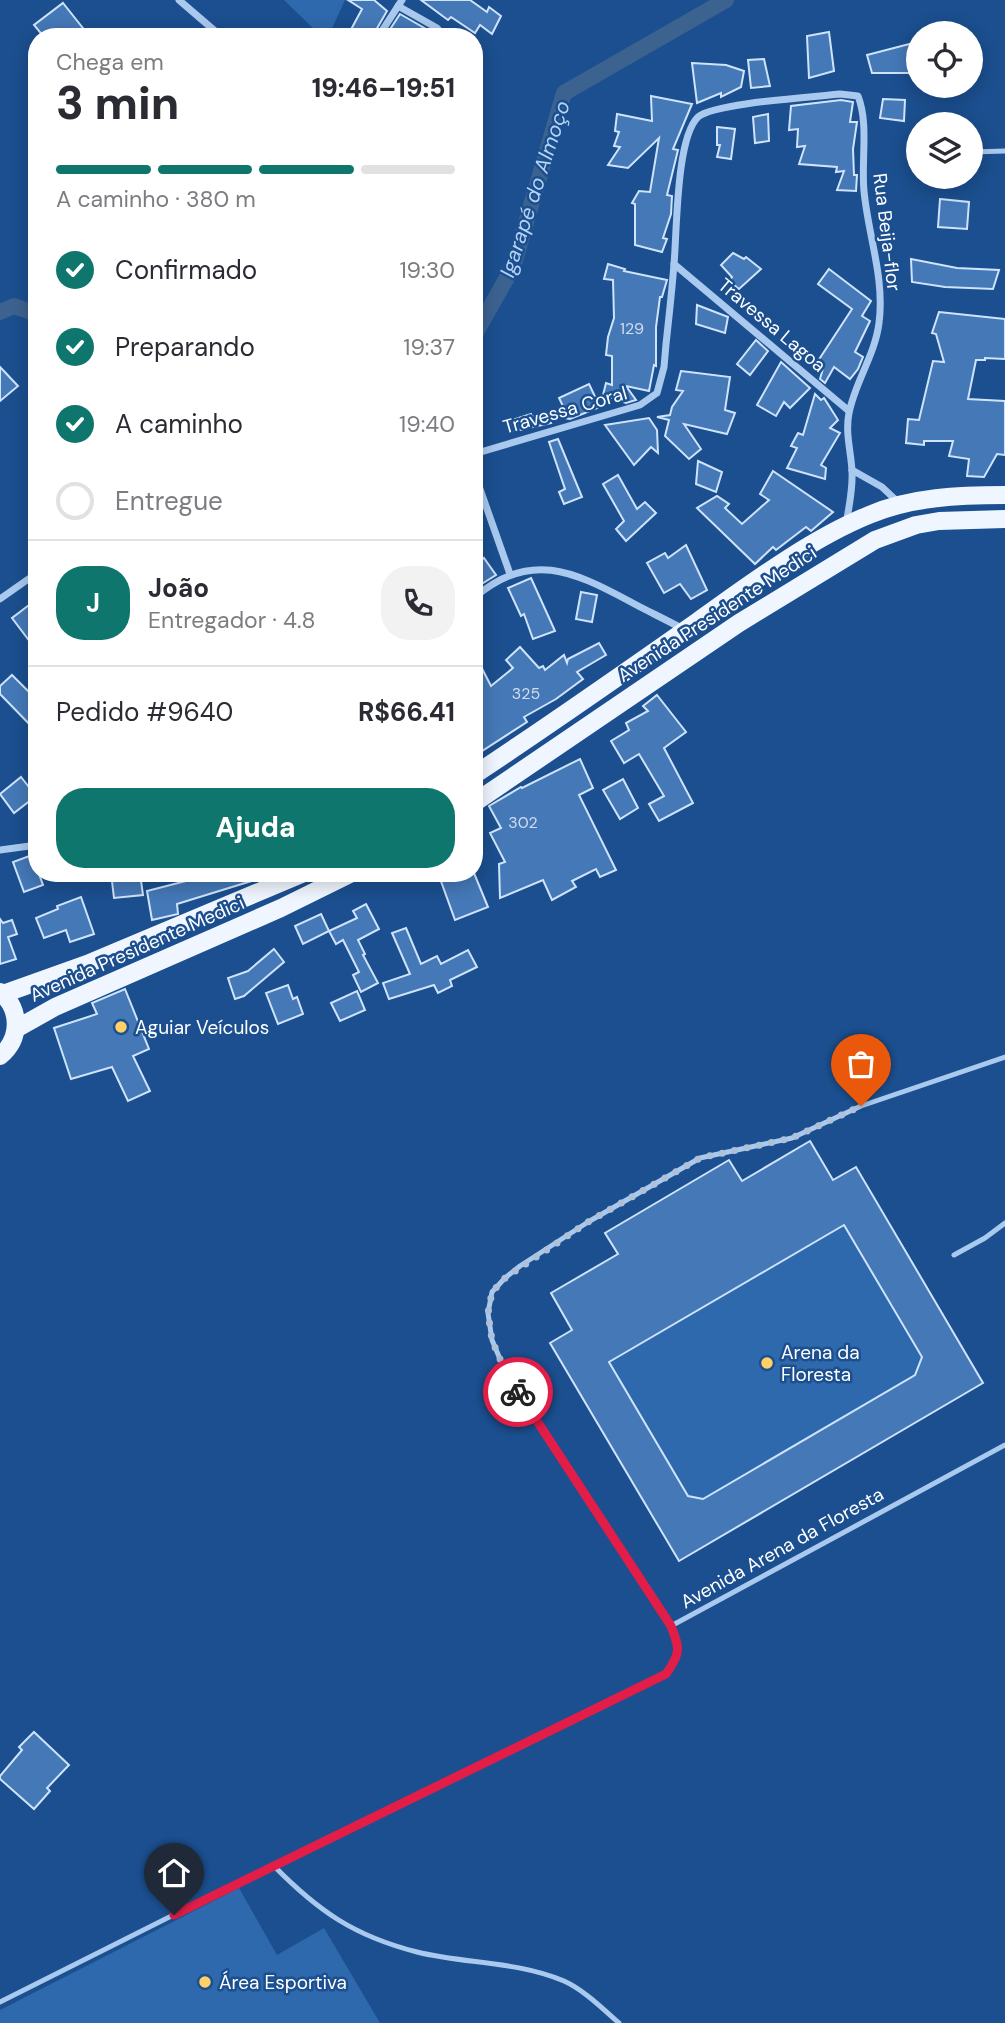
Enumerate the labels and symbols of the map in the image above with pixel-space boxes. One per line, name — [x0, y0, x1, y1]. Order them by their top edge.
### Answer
water label: Igarapé do Almoço — [493, 97, 577, 281]
street label: Rua Beija-flor — [867, 172, 907, 292]
street label: Travessa Lagoa — [713, 272, 831, 378]
house number: 129 — [620, 318, 644, 339]
street label: Travessa Coral — [500, 380, 630, 440]
street label: Avenida Presidente Medici — [613, 540, 821, 688]
house number: 325 — [512, 683, 540, 704]
house number: 302 — [508, 812, 538, 833]
street label: Avenida Presidente Medici — [26, 890, 248, 1008]
place label: Aguiar Veículos — [135, 1015, 269, 1040]
marker: Aguiar Veículos — [113, 1019, 129, 1035]
pin — [831, 1034, 891, 1106]
place label: Arena da Floresta — [781, 1340, 860, 1387]
marker: Arena da Floresta — [759, 1355, 775, 1371]
courier — [483, 1357, 553, 1427]
street label: Avenida Arena da Floresta — [676, 1482, 888, 1614]
pin — [144, 1843, 204, 1915]
place label: Área Esportiva — [219, 1970, 347, 1995]
marker: Área Esportiva — [197, 1974, 213, 1990]

